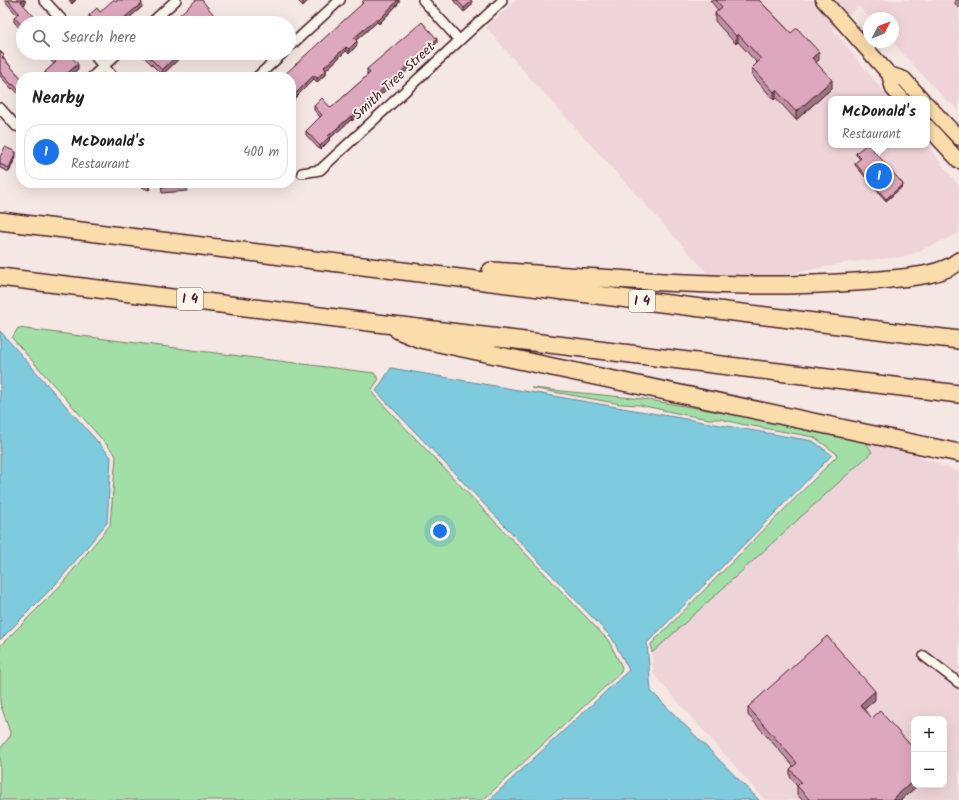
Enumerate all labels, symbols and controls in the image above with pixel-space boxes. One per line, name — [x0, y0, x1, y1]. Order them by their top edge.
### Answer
north arrow — [863, 12, 899, 48]
search box — [16, 16, 296, 60]
text: Search here — [62, 26, 136, 50]
icon: search — [30, 27, 52, 49]
street label: Smith Tree Street — [348, 36, 441, 125]
text: Nearby — [32, 85, 84, 112]
popup — [828, 96, 930, 148]
text: McDonald's — [842, 100, 916, 124]
text: Restaurant — [842, 124, 901, 145]
text: McDonald's — [71, 130, 145, 154]
text: 1 — [44, 142, 48, 163]
text: 400 m — [243, 142, 279, 163]
text: Restaurant — [71, 154, 130, 175]
pin: 1 — [866, 161, 892, 191]
road number: I 4 — [177, 288, 203, 310]
road number: I 4 — [629, 290, 655, 312]
your location — [430, 521, 450, 541]
map controls — [911, 716, 947, 788]
button: + — [911, 716, 947, 752]
button: − — [911, 752, 947, 788]

